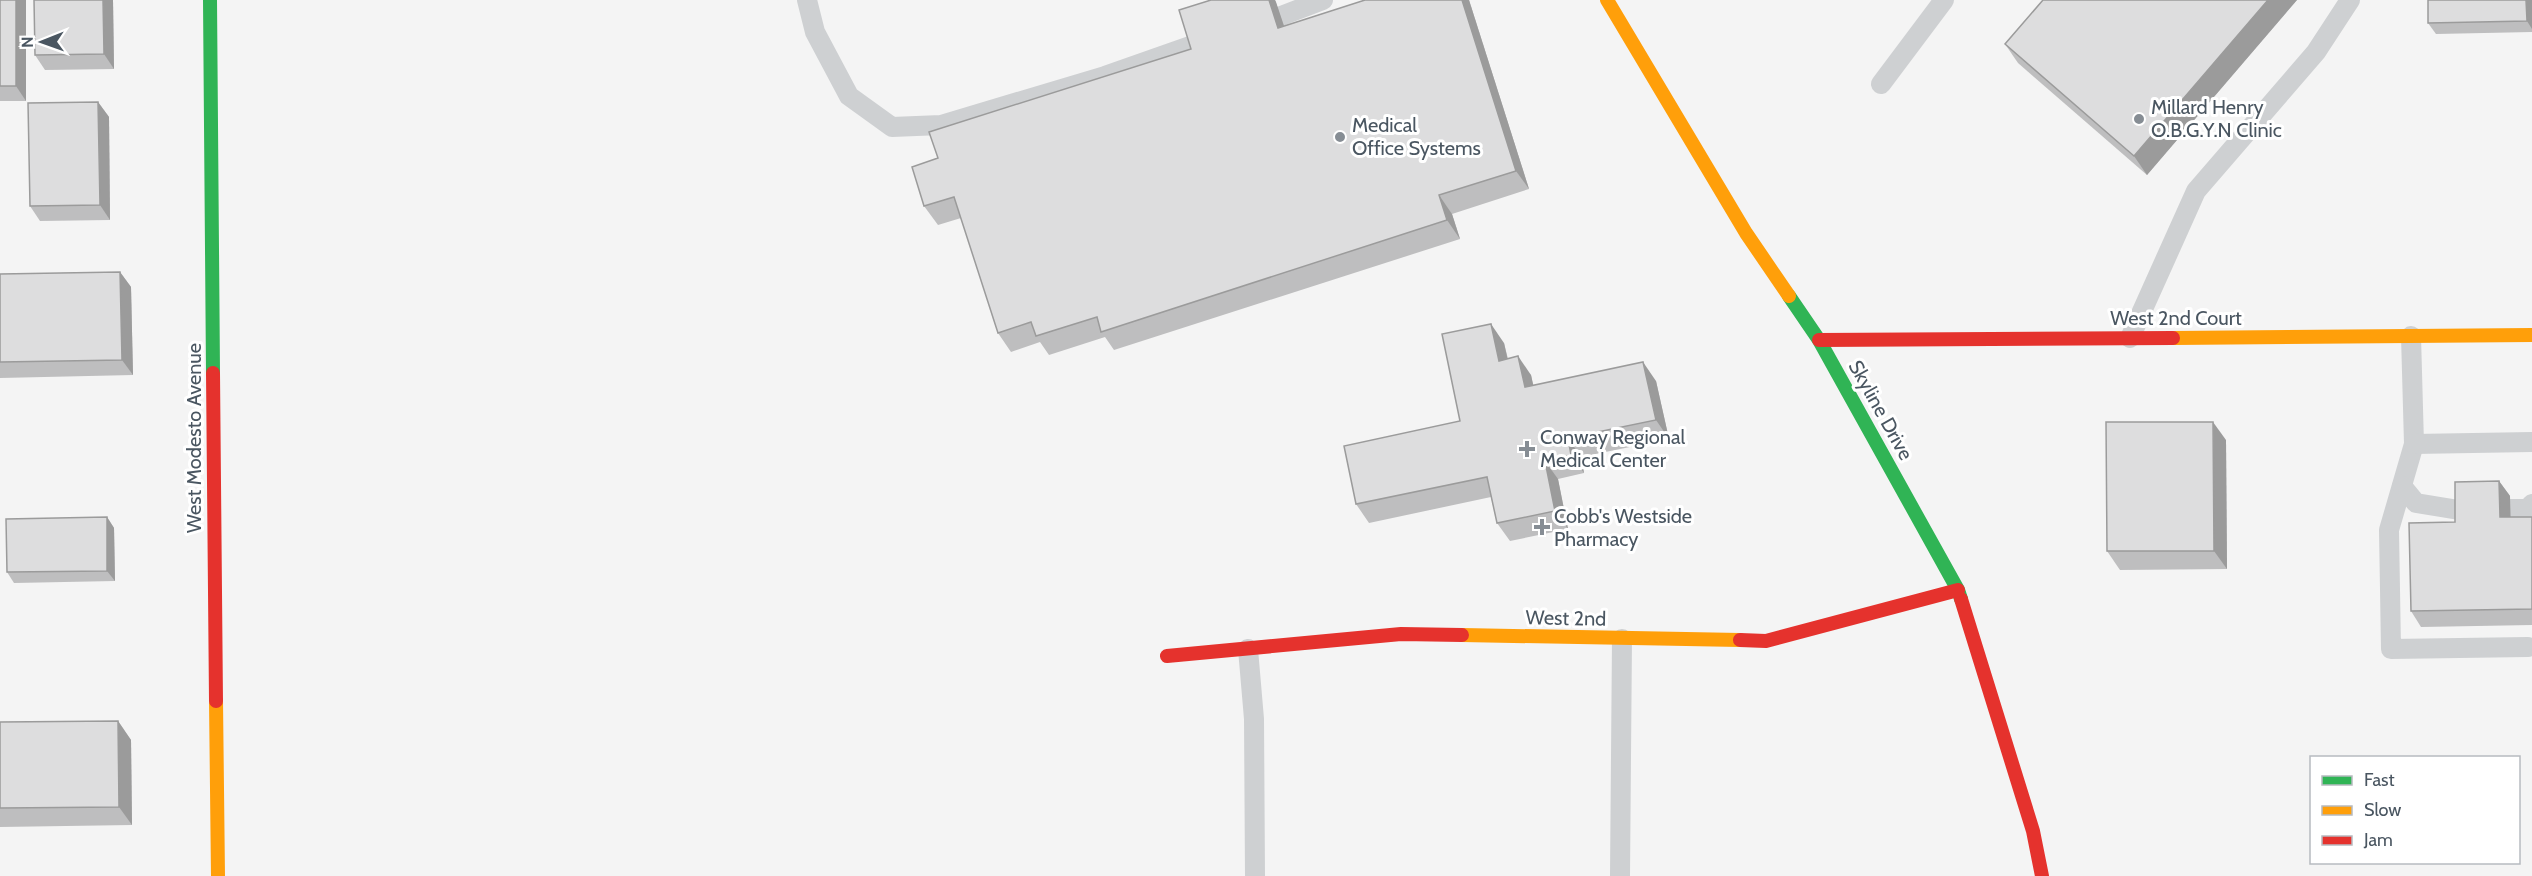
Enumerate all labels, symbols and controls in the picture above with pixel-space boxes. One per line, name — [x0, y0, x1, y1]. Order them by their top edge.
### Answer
north arrow — [12, 12, 72, 72]
text: N — [18, 36, 37, 48]
place label: Millard Henry O.B.G.Y.N Clinic — [2151, 95, 2282, 142]
marker: Millard Henry O.B.G.Y.N Clinic — [2132, 112, 2146, 126]
place label: Medical Office Systems — [1352, 113, 1481, 160]
marker: Medical Office Systems — [1333, 130, 1347, 144]
street label: West 2nd Court — [2110, 306, 2242, 330]
street label: West Modesto Avenue — [182, 343, 206, 533]
street label: Skyline Drive — [1844, 356, 1918, 464]
place label: Conway Regional Medical Center — [1540, 425, 1686, 472]
marker: Conway Regional Medical Center — [1518, 440, 1536, 458]
place label: Cobb's Westside Pharmacy — [1554, 504, 1692, 551]
marker: Cobb's Westside Pharmacy — [1535, 520, 1549, 534]
street label: West 2nd — [1525, 605, 1607, 631]
legend — [2310, 756, 2520, 864]
text: Fast — [2364, 769, 2395, 791]
text: Slow — [2364, 799, 2401, 821]
text: Jam — [2363, 829, 2393, 851]

